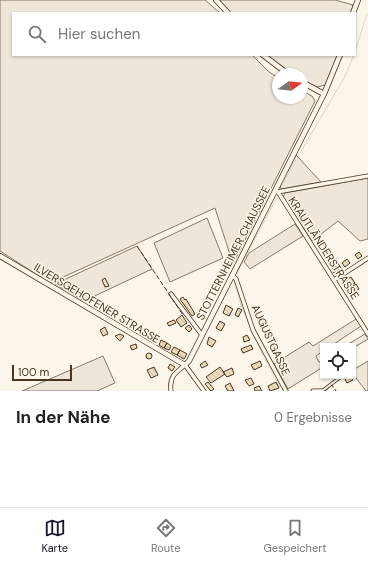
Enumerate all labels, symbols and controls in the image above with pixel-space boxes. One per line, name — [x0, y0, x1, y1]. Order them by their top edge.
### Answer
search box — [12, 12, 356, 56]
icon: search — [26, 23, 48, 45]
text: Hier suchen — [58, 24, 140, 44]
north arrow — [272, 68, 308, 104]
street label: STOTTERNHEIMER CHAUSSEE — [193, 184, 273, 322]
street label: KRAUTLÄNDERSTRASSE — [286, 194, 362, 302]
street label: ILVERSGEHOFENER STRASSE — [31, 260, 163, 346]
street label: AUGUSTGASSE — [249, 302, 293, 378]
map controls — [320, 343, 356, 379]
button: locate — [320, 343, 356, 379]
scale bar — [12, 363, 72, 382]
text: 100 m — [18, 365, 49, 379]
text: In der Nähe — [16, 406, 111, 428]
text: 0 Ergebnisse — [274, 409, 352, 426]
tab: Karte — [41, 517, 68, 555]
tab: Route — [151, 517, 180, 555]
tab: Gespeichert — [263, 517, 327, 555]

